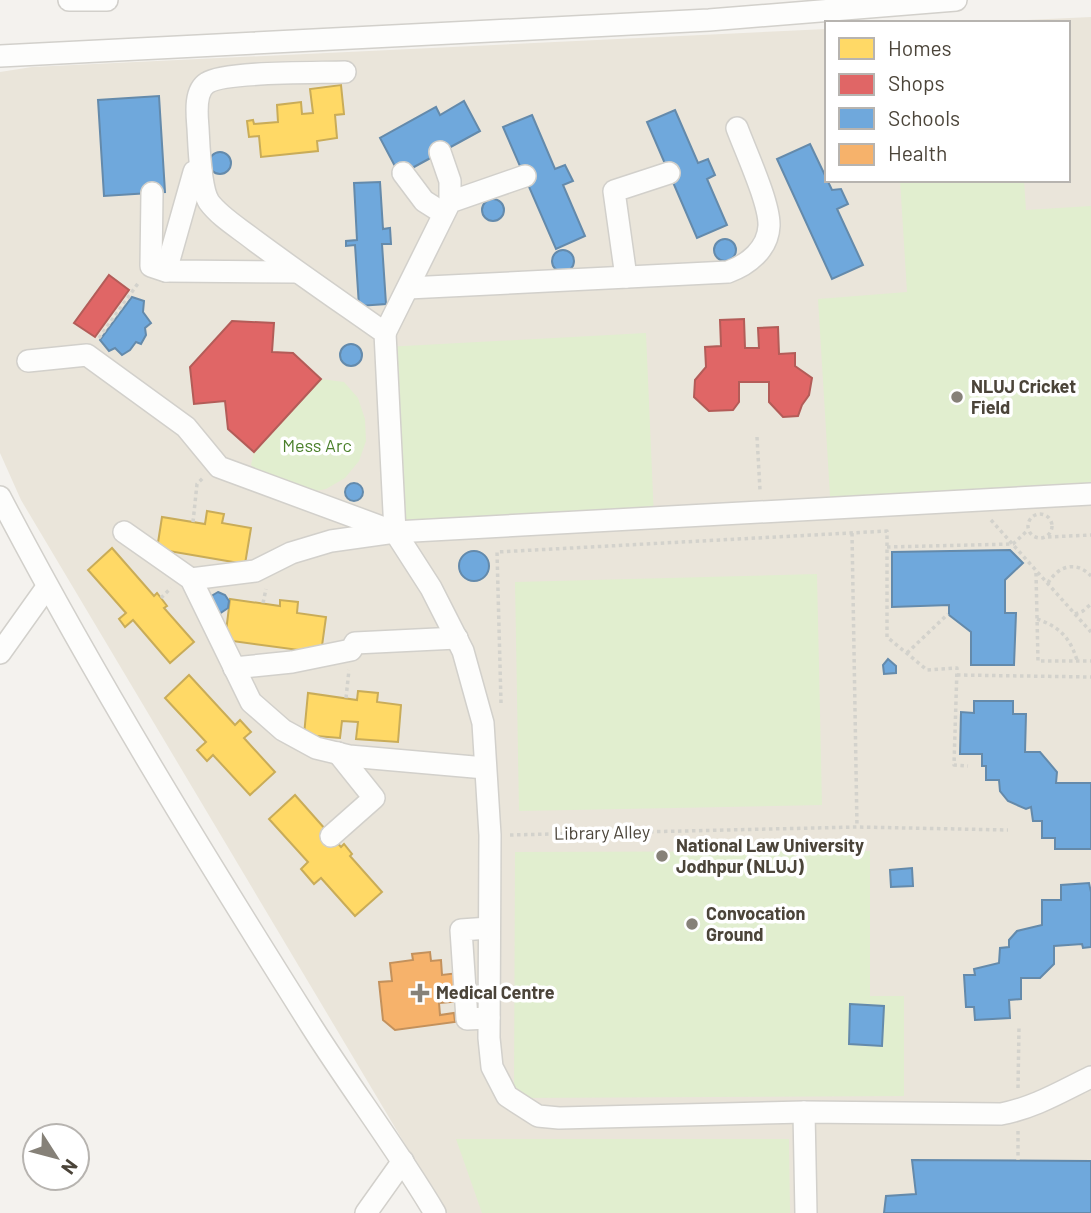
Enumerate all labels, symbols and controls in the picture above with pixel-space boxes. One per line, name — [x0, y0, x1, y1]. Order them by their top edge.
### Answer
legend — [825, 21, 1070, 182]
text: Homes — [888, 35, 952, 60]
text: Shops — [888, 70, 945, 95]
text: Schools — [888, 105, 960, 130]
text: Health — [888, 140, 947, 165]
place label: NLUJ Cricket Field — [971, 375, 1076, 418]
marker: NLUJ Cricket Field — [949, 389, 965, 405]
park label: Mess Arc — [282, 434, 352, 456]
street label: Library Alley — [554, 820, 650, 844]
place label: National Law University Jodhpur (NLUJ) — [676, 834, 864, 877]
marker: National Law University Jodhpur (NLUJ) — [654, 848, 670, 864]
place label: Convocation Ground — [706, 902, 805, 945]
marker: Convocation Ground — [684, 916, 700, 932]
place label: Medical Centre — [436, 981, 555, 1003]
marker: Medical Centre — [410, 983, 430, 1003]
north arrow — [21, 1122, 91, 1192]
text: N — [57, 1155, 83, 1179]

